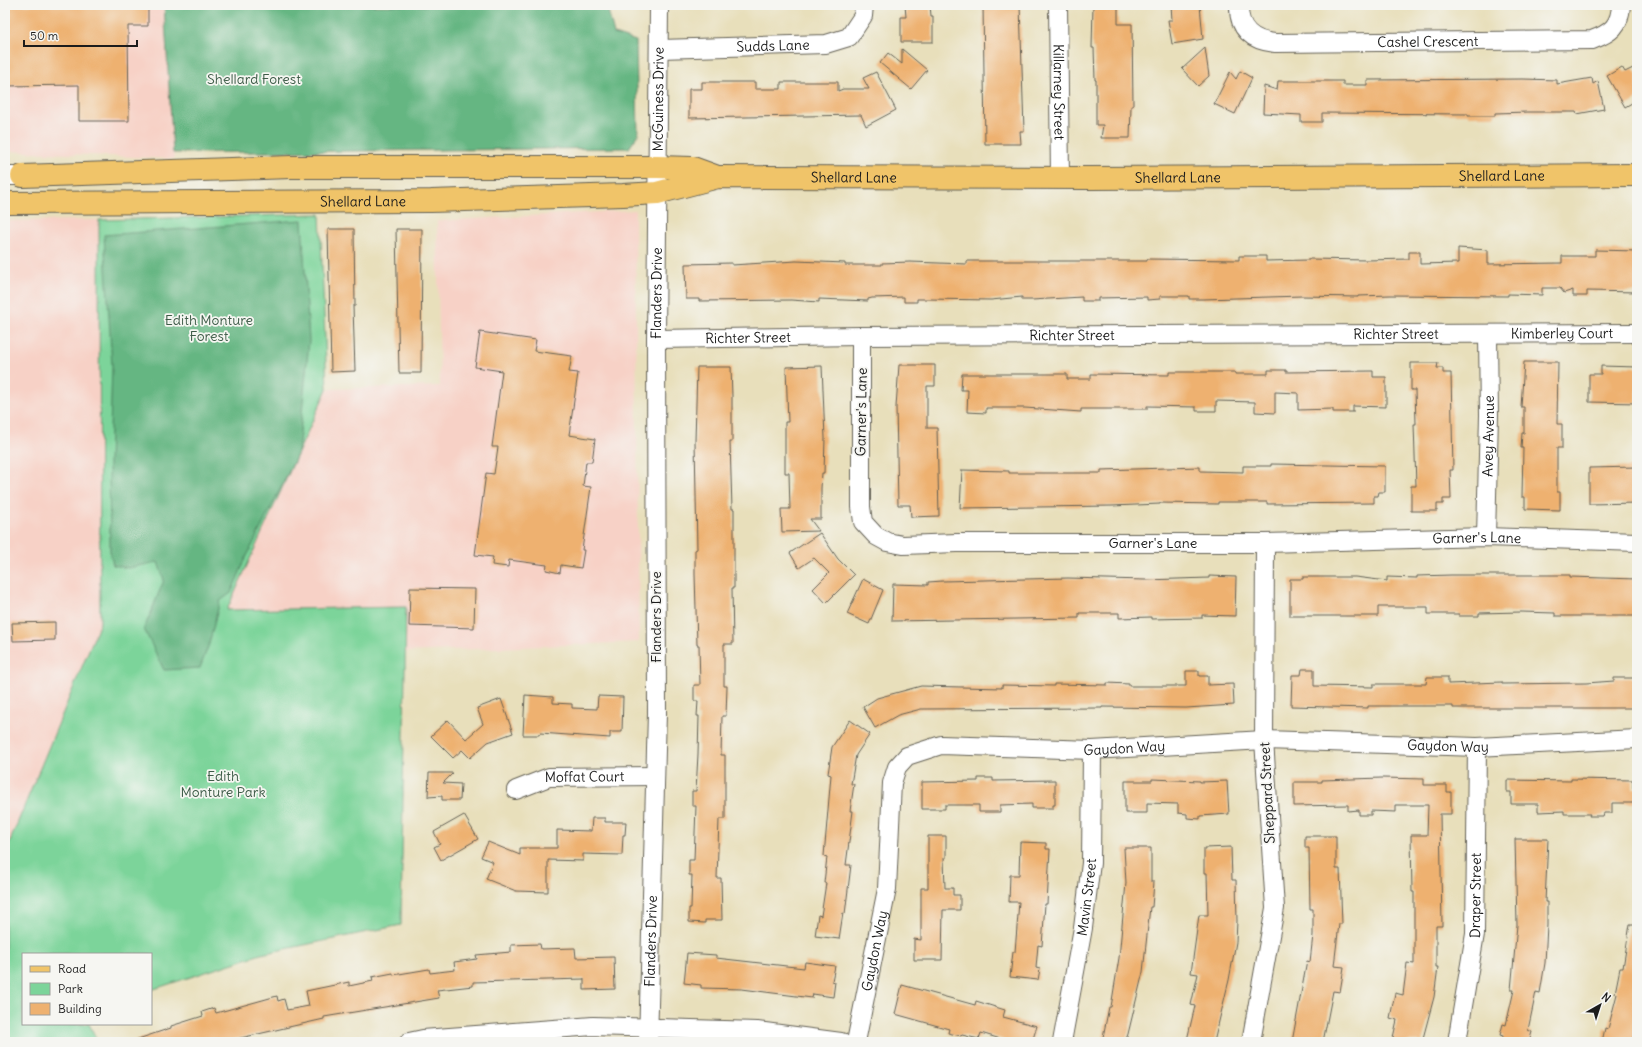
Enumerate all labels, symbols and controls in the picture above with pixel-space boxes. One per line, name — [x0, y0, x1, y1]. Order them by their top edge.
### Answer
scale bar — [24, 22, 137, 48]
text: 50 m — [30, 28, 59, 43]
street label: Cashel Crescent — [1377, 32, 1479, 51]
street label: Sudds Lane — [736, 35, 810, 56]
street label: Killarney Street — [1049, 44, 1069, 140]
street label: McGuiness Drive — [649, 47, 668, 151]
park label: Shellard Forest — [207, 70, 301, 88]
street label: Shellard Lane — [1459, 167, 1545, 185]
street label: Shellard Lane — [811, 168, 897, 186]
street label: Shellard Lane — [1135, 168, 1221, 187]
street label: Shellard Lane — [320, 192, 406, 211]
street label: Flanders Drive — [647, 247, 666, 339]
park label: Edith Monture Forest — [165, 311, 253, 345]
street label: Kimberley Court — [1511, 324, 1614, 342]
street label: Richter Street — [1353, 325, 1439, 343]
street label: Richter Street — [1029, 326, 1115, 344]
street label: Richter Street — [705, 328, 791, 347]
street label: Garner's Lane — [851, 367, 871, 457]
street label: Avey Avenue — [1478, 395, 1498, 477]
street label: Garner's Lane — [1432, 528, 1522, 547]
street label: Garner's Lane — [1109, 534, 1197, 552]
street label: Flanders Drive — [647, 571, 665, 663]
street label: Gaydon Way — [1407, 736, 1489, 756]
street label: Gaydon Way — [1083, 737, 1166, 759]
street label: Sheppard Street — [1255, 741, 1279, 844]
park label: Edith Monture Park — [180, 767, 266, 801]
street label: Moffat Court — [545, 767, 625, 786]
street label: Draper Street — [1466, 852, 1485, 938]
street label: Mavin Street — [1073, 858, 1100, 937]
street label: Flanders Drive — [641, 895, 661, 987]
street label: Gaydon Way — [858, 909, 891, 993]
legend — [22, 953, 152, 1025]
text: Road — [58, 961, 86, 976]
text: Park — [58, 981, 83, 996]
north arrow — [1580, 985, 1620, 1025]
text: N — [1599, 989, 1614, 1005]
text: Building — [58, 1001, 102, 1016]

